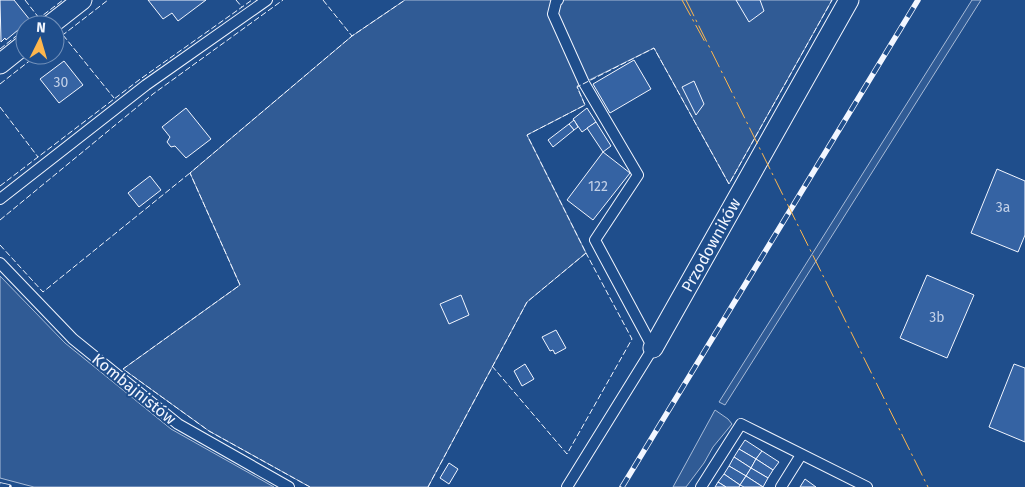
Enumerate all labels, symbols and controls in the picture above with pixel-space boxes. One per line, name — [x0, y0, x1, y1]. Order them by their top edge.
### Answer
north arrow — [15, 15, 65, 65]
text: N — [36, 19, 46, 36]
house number: 30 — [54, 74, 69, 91]
house number: 122 — [588, 178, 608, 195]
street label: Przodowników — [677, 194, 745, 295]
house number: 3a — [996, 199, 1010, 216]
house number: 3b — [929, 309, 945, 326]
street label: Kombajnistów — [88, 349, 180, 429]

